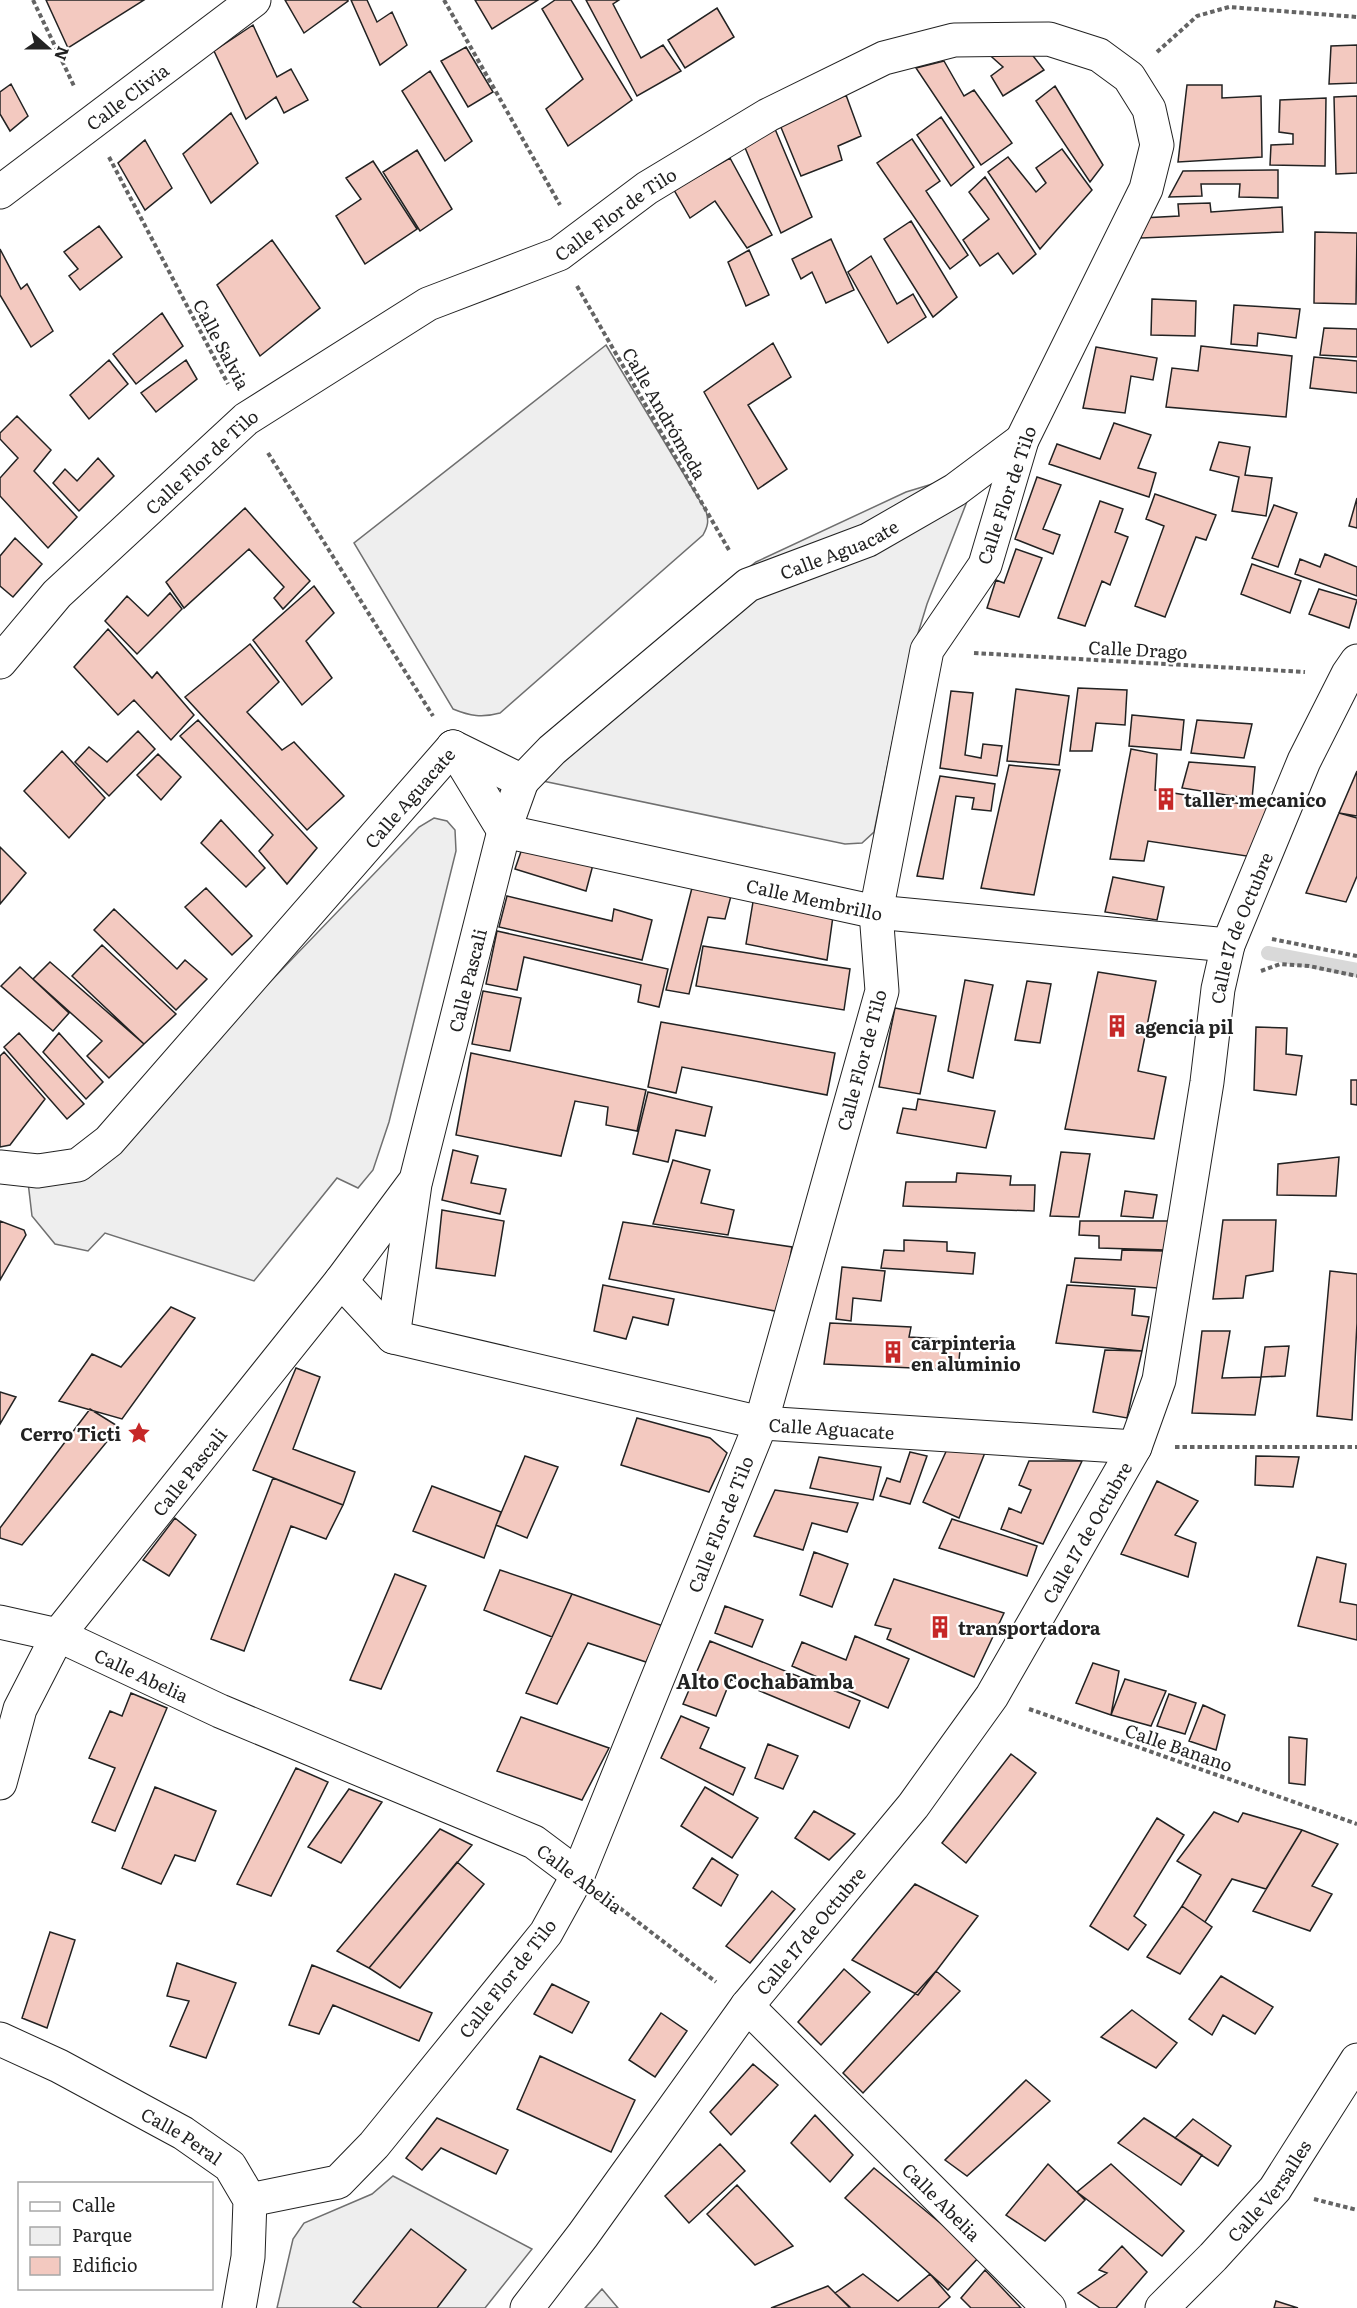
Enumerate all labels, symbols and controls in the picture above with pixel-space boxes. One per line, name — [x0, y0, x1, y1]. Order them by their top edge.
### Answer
north arrow — [18, 18, 78, 78]
text: N — [49, 43, 77, 64]
street label: Calle Clivia — [80, 56, 174, 136]
street label: Calle Flor de Tilo — [548, 160, 681, 267]
street label: Calle Salvia — [187, 294, 257, 394]
street label: Calle Andrómeda — [616, 342, 714, 484]
street label: Calle Flor de Tilo — [139, 402, 263, 520]
street label: Calle Flor de Tilo — [970, 422, 1042, 568]
street label: Calle Aguacate — [776, 512, 903, 585]
street label: Calle Drago — [1088, 633, 1188, 665]
street label: Calle Aguacate — [357, 741, 461, 854]
building icon: taller mecanico — [1153, 786, 1179, 812]
place label: taller mecanico — [1184, 786, 1326, 813]
street label: Calle 17 de Octubre — [1203, 848, 1279, 1005]
street label: Calle Membrillo — [744, 871, 883, 926]
street label: Calle Pascali — [440, 925, 492, 1035]
street label: Calle Flor de Tilo — [829, 986, 893, 1134]
building icon: agencia pil — [1104, 1013, 1130, 1039]
place label: agencia pil — [1135, 1013, 1234, 1040]
place label: carpinteria en aluminio — [911, 1329, 1021, 1377]
building icon: carpinteria en aluminio — [880, 1339, 906, 1365]
street label: Calle Aguacate — [768, 1410, 895, 1445]
place label: Cerro Ticti — [20, 1420, 121, 1447]
place icon: Cerro Ticti — [126, 1420, 152, 1446]
street label: Calle Pascali — [145, 1422, 232, 1522]
street label: Calle Flor de Tilo — [680, 1452, 760, 1596]
street label: Calle 17 de Octubre — [1035, 1456, 1138, 1608]
building icon: transportadora — [927, 1614, 953, 1640]
place label: transportadora — [958, 1614, 1101, 1641]
street label: Calle Abelia — [90, 1641, 194, 1708]
district label: Alto Cochabamba — [676, 1665, 854, 1695]
street label: Calle Banano — [1122, 1716, 1236, 1778]
street label: Calle Abelia — [531, 1837, 629, 1920]
street label: Calle 17 de Octubre — [748, 1860, 871, 2000]
street label: Calle Flor de Tilo — [452, 1912, 562, 2044]
street label: Calle Peral — [137, 2100, 228, 2170]
street label: Calle Versalles — [1220, 2134, 1317, 2247]
street label: Calle Abelia — [897, 2156, 988, 2247]
legend — [18, 2182, 213, 2290]
text: Calle — [72, 2191, 115, 2218]
text: Parque — [72, 2221, 132, 2248]
text: Edificio — [72, 2251, 138, 2278]

